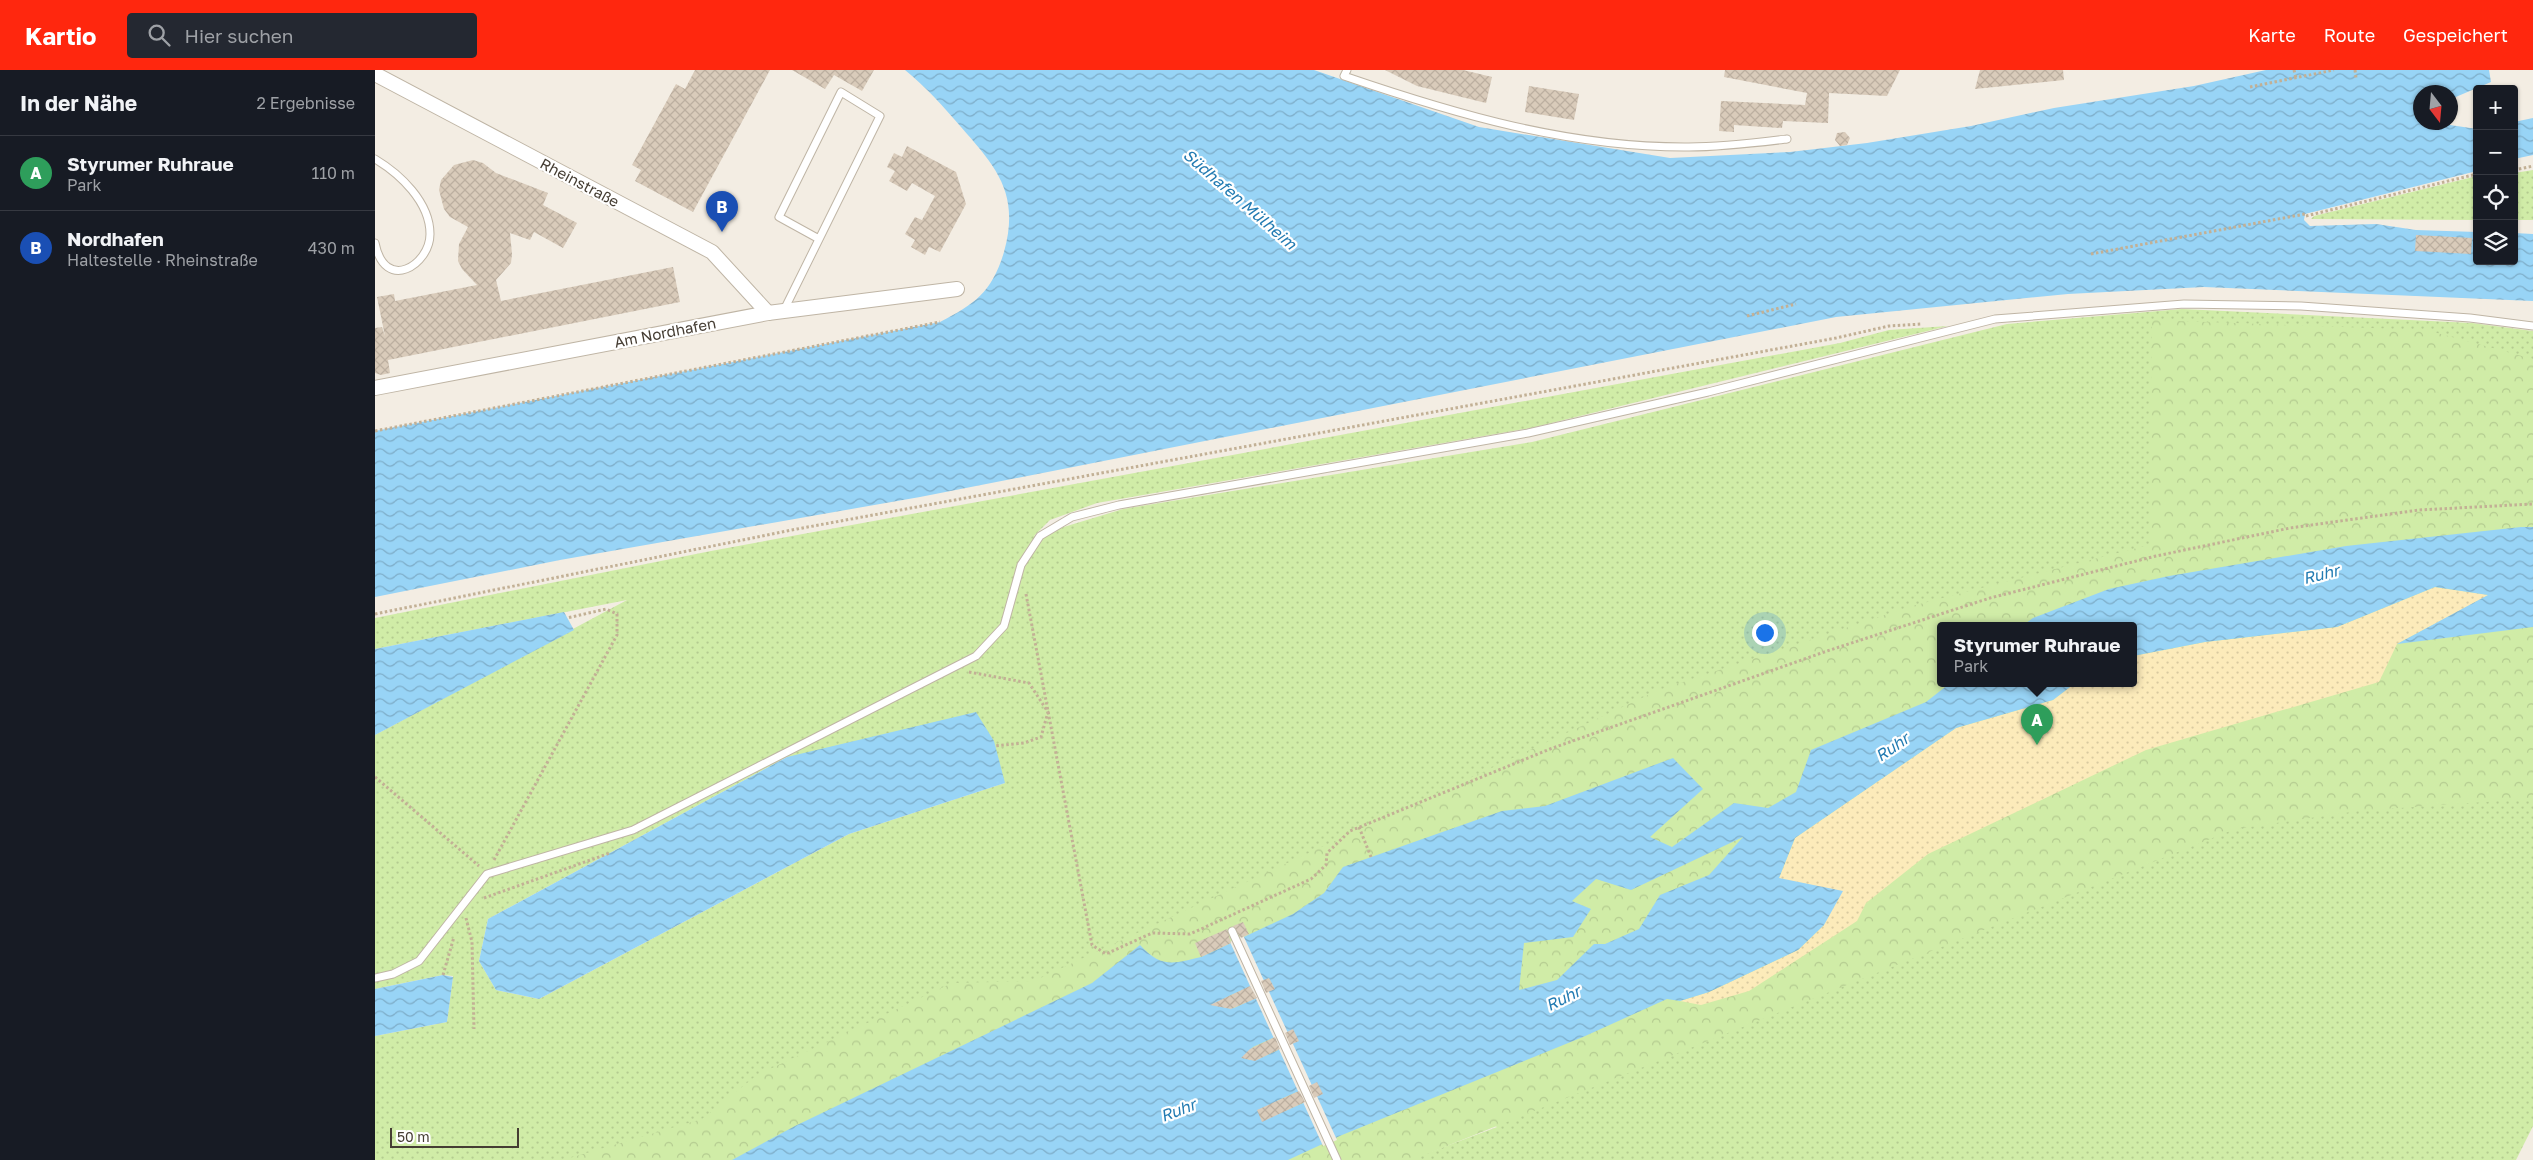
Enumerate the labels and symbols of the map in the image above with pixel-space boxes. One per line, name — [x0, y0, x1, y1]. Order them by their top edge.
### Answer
north arrow — [2413, 85, 2458, 130]
water label: Südhafen Mülheim — [1179, 144, 1301, 254]
street label: Rheinstraße — [537, 154, 623, 210]
pin: B — [706, 191, 738, 232]
street label: Am Nordhafen — [613, 313, 717, 351]
water label: Ruhr — [2301, 559, 2344, 588]
your location — [1752, 620, 1778, 646]
pin: A — [2021, 704, 2053, 745]
water label: Ruhr — [1871, 727, 1915, 766]
water label: Ruhr — [1542, 980, 1586, 1015]
water label: Ruhr — [1157, 1093, 1201, 1126]
scale bar — [390, 1125, 519, 1148]

